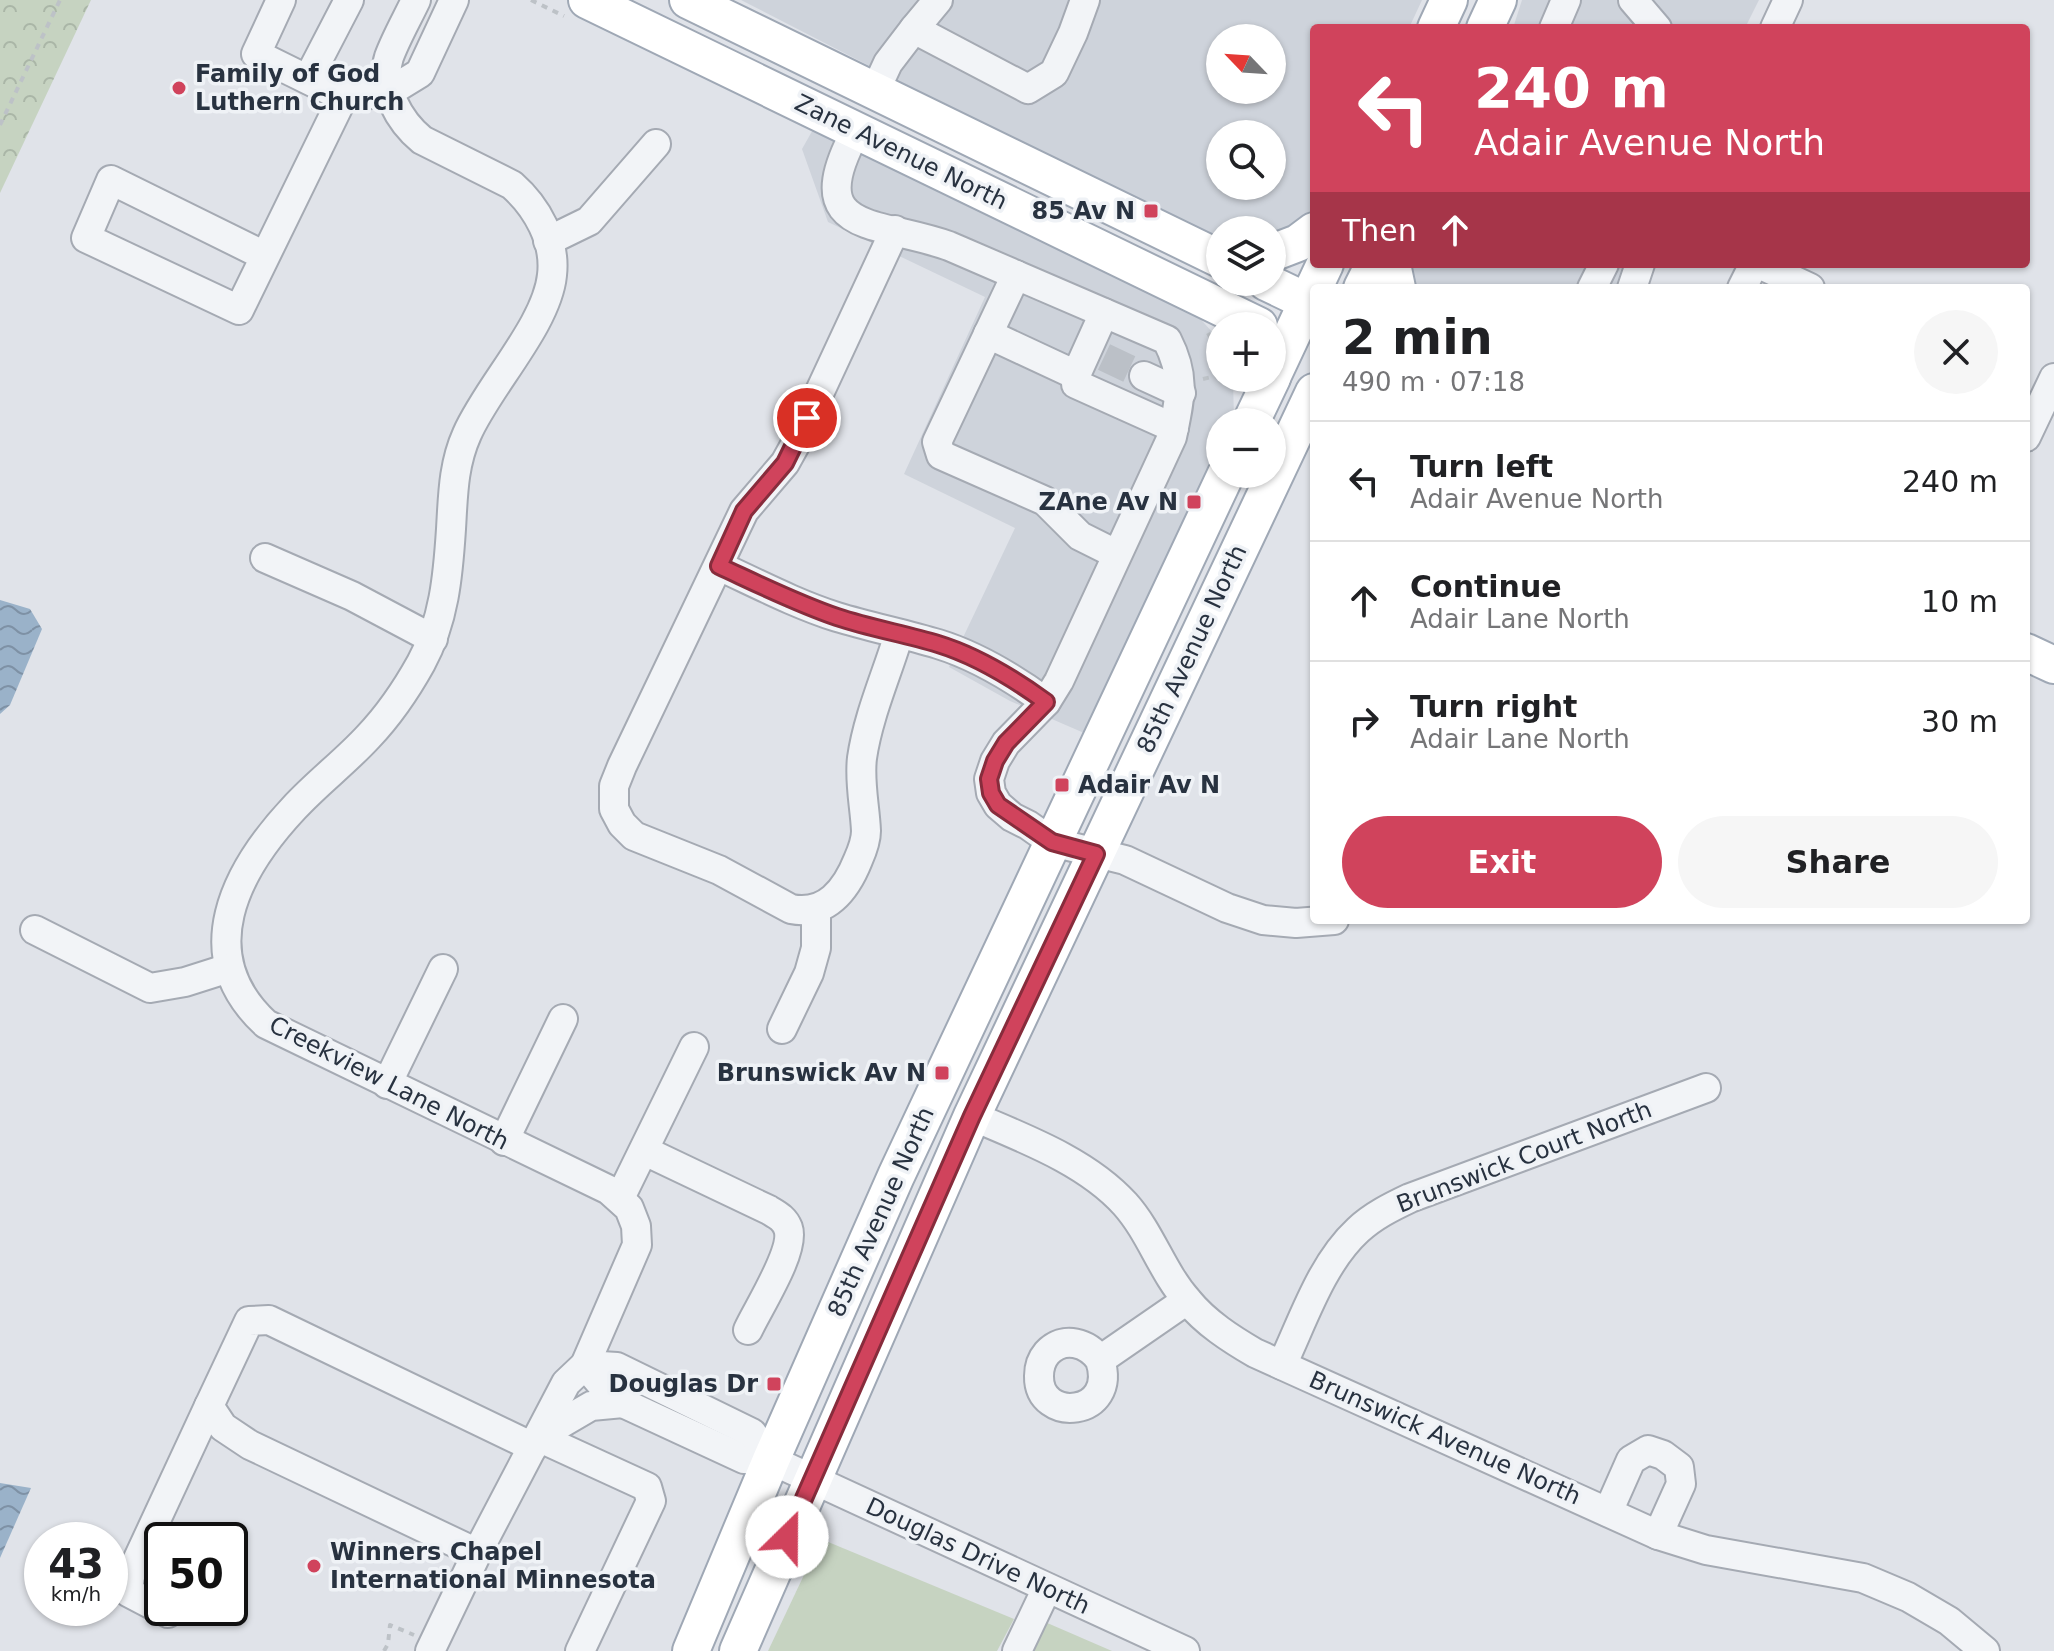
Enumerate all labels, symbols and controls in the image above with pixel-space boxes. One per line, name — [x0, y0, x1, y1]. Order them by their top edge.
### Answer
north arrow — [1206, 24, 1286, 104]
map controls — [1206, 24, 1286, 488]
text: 240 m — [1474, 55, 1669, 120]
icon: left — [1342, 56, 1446, 160]
place label: Family of God Luthern Church — [195, 60, 404, 116]
marker: Family of God Luthern Church — [170, 79, 188, 97]
street label: Zane Avenue North — [790, 88, 1012, 216]
button: search — [1206, 120, 1286, 200]
text: Adair Avenue North — [1474, 122, 1825, 163]
place label: 85 Av N — [1031, 197, 1135, 225]
marker: 85 Av N — [1142, 202, 1160, 220]
icon: ahead — [1433, 208, 1477, 252]
text: Then — [1342, 213, 1417, 248]
button: layers — [1206, 216, 1286, 296]
text: 2 min — [1342, 309, 1493, 365]
button: close — [1914, 310, 1998, 394]
button: + — [1206, 312, 1286, 392]
text: 490 m · 07:18 — [1342, 367, 1525, 397]
pin — [773, 384, 841, 452]
icon: arrive — [785, 396, 829, 440]
button: − — [1206, 408, 1286, 488]
text: Turn left — [1410, 449, 1553, 484]
icon: left — [1342, 459, 1386, 503]
text: 240 m — [1902, 464, 1998, 499]
text: Adair Avenue North — [1410, 484, 1664, 514]
place label: ZAne Av N — [1039, 488, 1178, 516]
marker: ZAne Av N — [1185, 493, 1203, 511]
street label: 85th Avenue North — [1131, 540, 1253, 758]
text: Continue — [1410, 569, 1562, 604]
icon: ahead — [1342, 579, 1386, 623]
text: 10 m — [1921, 584, 1998, 619]
text: Adair Lane North — [1410, 604, 1630, 634]
text: Turn right — [1410, 689, 1577, 724]
icon: right — [1342, 699, 1386, 743]
text: 30 m — [1921, 704, 1998, 739]
text: Adair Lane North — [1410, 724, 1630, 754]
place label: Adair Av N — [1078, 771, 1220, 799]
marker: Adair Av N — [1053, 776, 1071, 794]
button: Exit — [1342, 816, 1662, 908]
button: Share — [1678, 816, 1998, 908]
street label: Creekview Lane North — [264, 1010, 514, 1156]
place label: Brunswick Av N — [717, 1059, 926, 1087]
marker: Brunswick Av N — [933, 1064, 951, 1082]
street label: Brunswick Court North — [1392, 1095, 1656, 1219]
street label: 85th Avenue North — [822, 1103, 940, 1321]
street label: Brunswick Avenue North — [1305, 1365, 1585, 1511]
place label: Douglas Dr — [609, 1370, 758, 1398]
marker: Douglas Dr — [765, 1375, 783, 1393]
street label: Douglas Drive North — [862, 1492, 1094, 1620]
position arrow — [745, 1495, 829, 1579]
speed limit sign: 50 — [144, 1522, 248, 1626]
place label: Winners Chapel International Minnesota — [330, 1538, 656, 1594]
text: 43 — [48, 1541, 104, 1587]
marker: Winners Chapel International Minnesota — [305, 1557, 323, 1575]
text: km/h — [51, 1582, 101, 1606]

